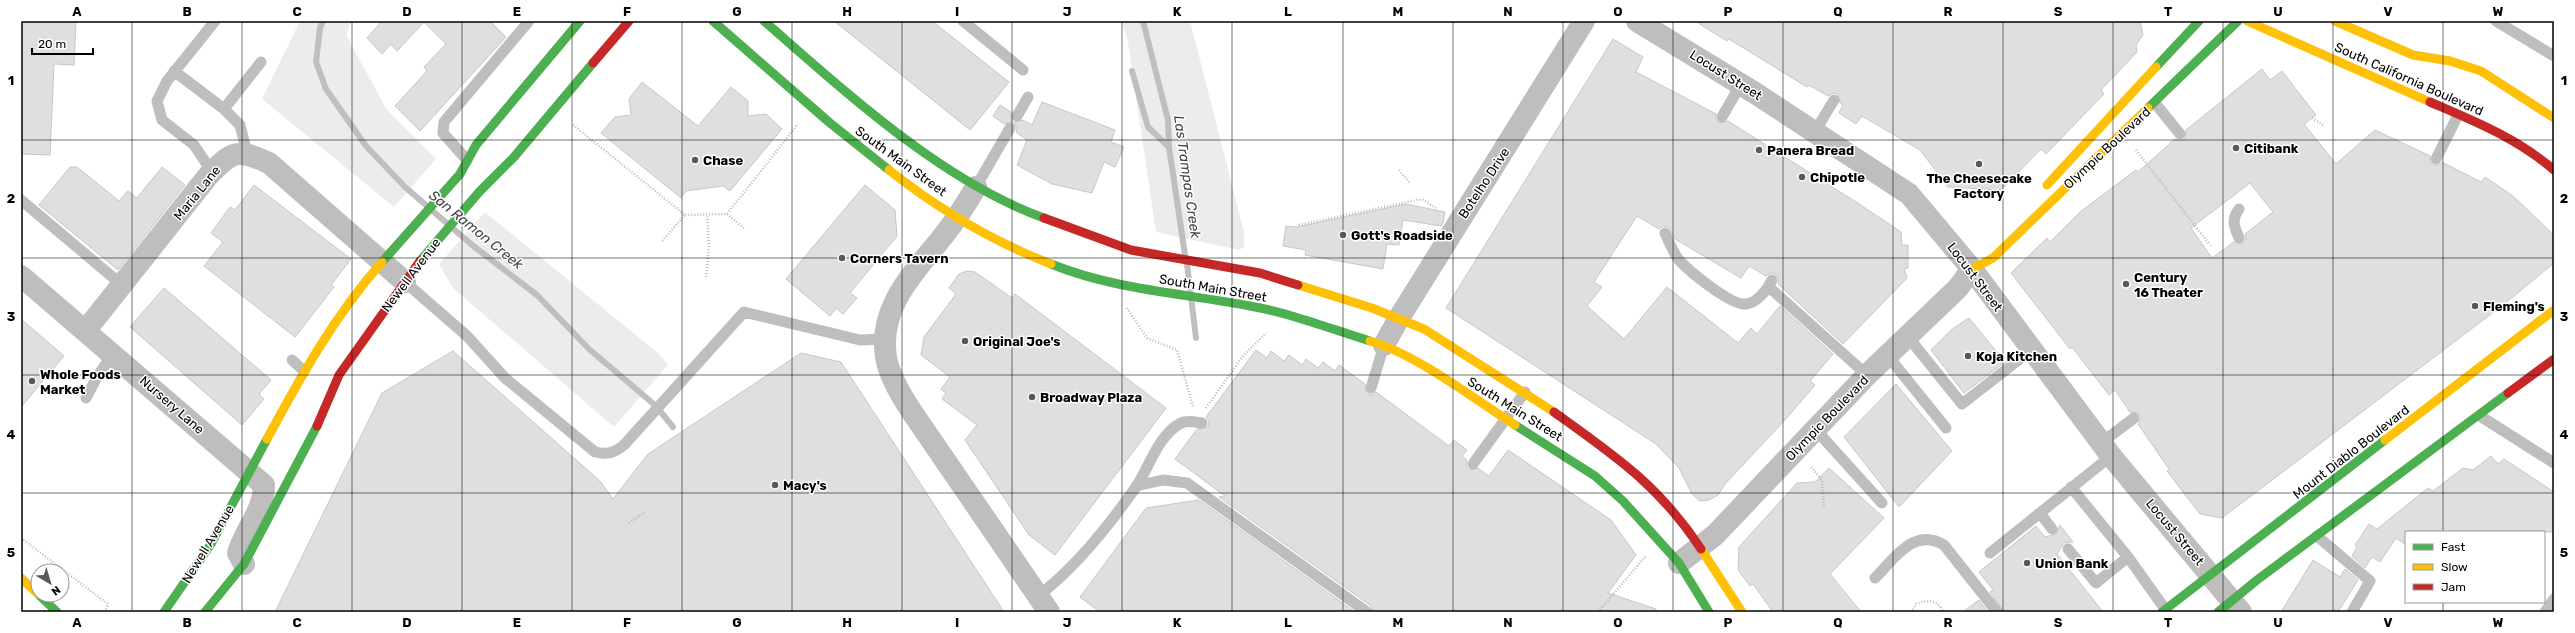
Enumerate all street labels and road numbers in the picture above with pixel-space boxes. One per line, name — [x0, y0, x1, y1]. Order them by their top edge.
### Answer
street label: South California Boulevard — [2332, 39, 2486, 119]
street label: Locust Street — [1687, 47, 1765, 103]
street label: Olympic Boulevard — [2061, 104, 2153, 192]
street label: South Main Street — [853, 123, 949, 199]
street label: Botelho Drive — [1456, 145, 1512, 221]
street label: Maria Lane — [171, 163, 223, 223]
street label: Newell Avenue — [378, 235, 444, 315]
street label: Locust Street — [1944, 240, 2006, 314]
street label: South Main Street — [1158, 271, 1268, 305]
street label: Olympic Boulevard — [1782, 372, 1872, 464]
street label: Nursery Lane — [137, 373, 207, 437]
street label: South Main Street — [1465, 374, 1565, 444]
street label: Mount Diablo Boulevard — [2290, 402, 2412, 502]
street label: Locust Street — [2143, 496, 2207, 568]
street label: Newell Avenue — [179, 502, 237, 586]

